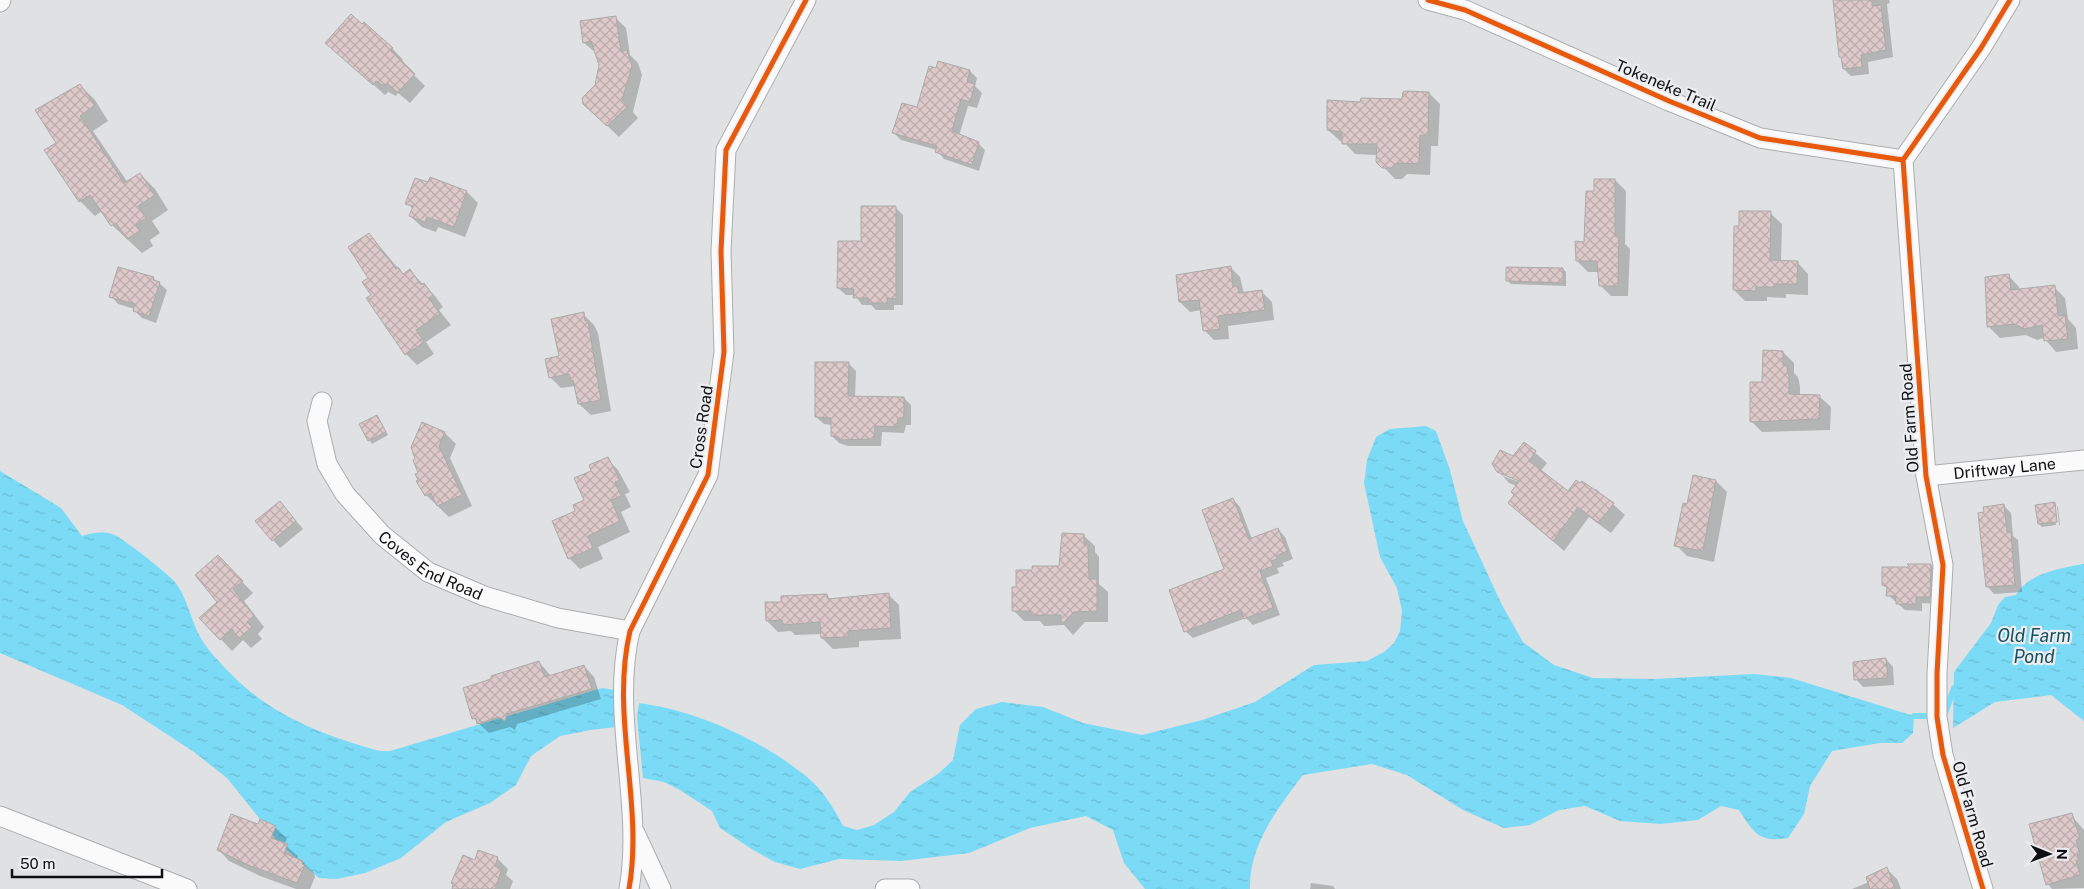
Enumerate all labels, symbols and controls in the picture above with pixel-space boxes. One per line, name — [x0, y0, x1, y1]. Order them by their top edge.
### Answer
street label: Tokeneke Trail — [1613, 56, 1719, 115]
street label: Old Farm Road — [1896, 363, 1923, 473]
street label: Cross Road — [686, 384, 717, 470]
street label: Driftway Lane — [1953, 454, 2057, 483]
street label: Coves End Road — [375, 527, 485, 604]
water label: Old Farm Pond — [1997, 625, 2071, 667]
street label: Old Farm Road — [1948, 759, 1997, 869]
north arrow — [2024, 829, 2074, 879]
scale bar — [12, 846, 162, 878]
text: N — [2054, 849, 2070, 860]
text: 50 m — [20, 855, 55, 872]

